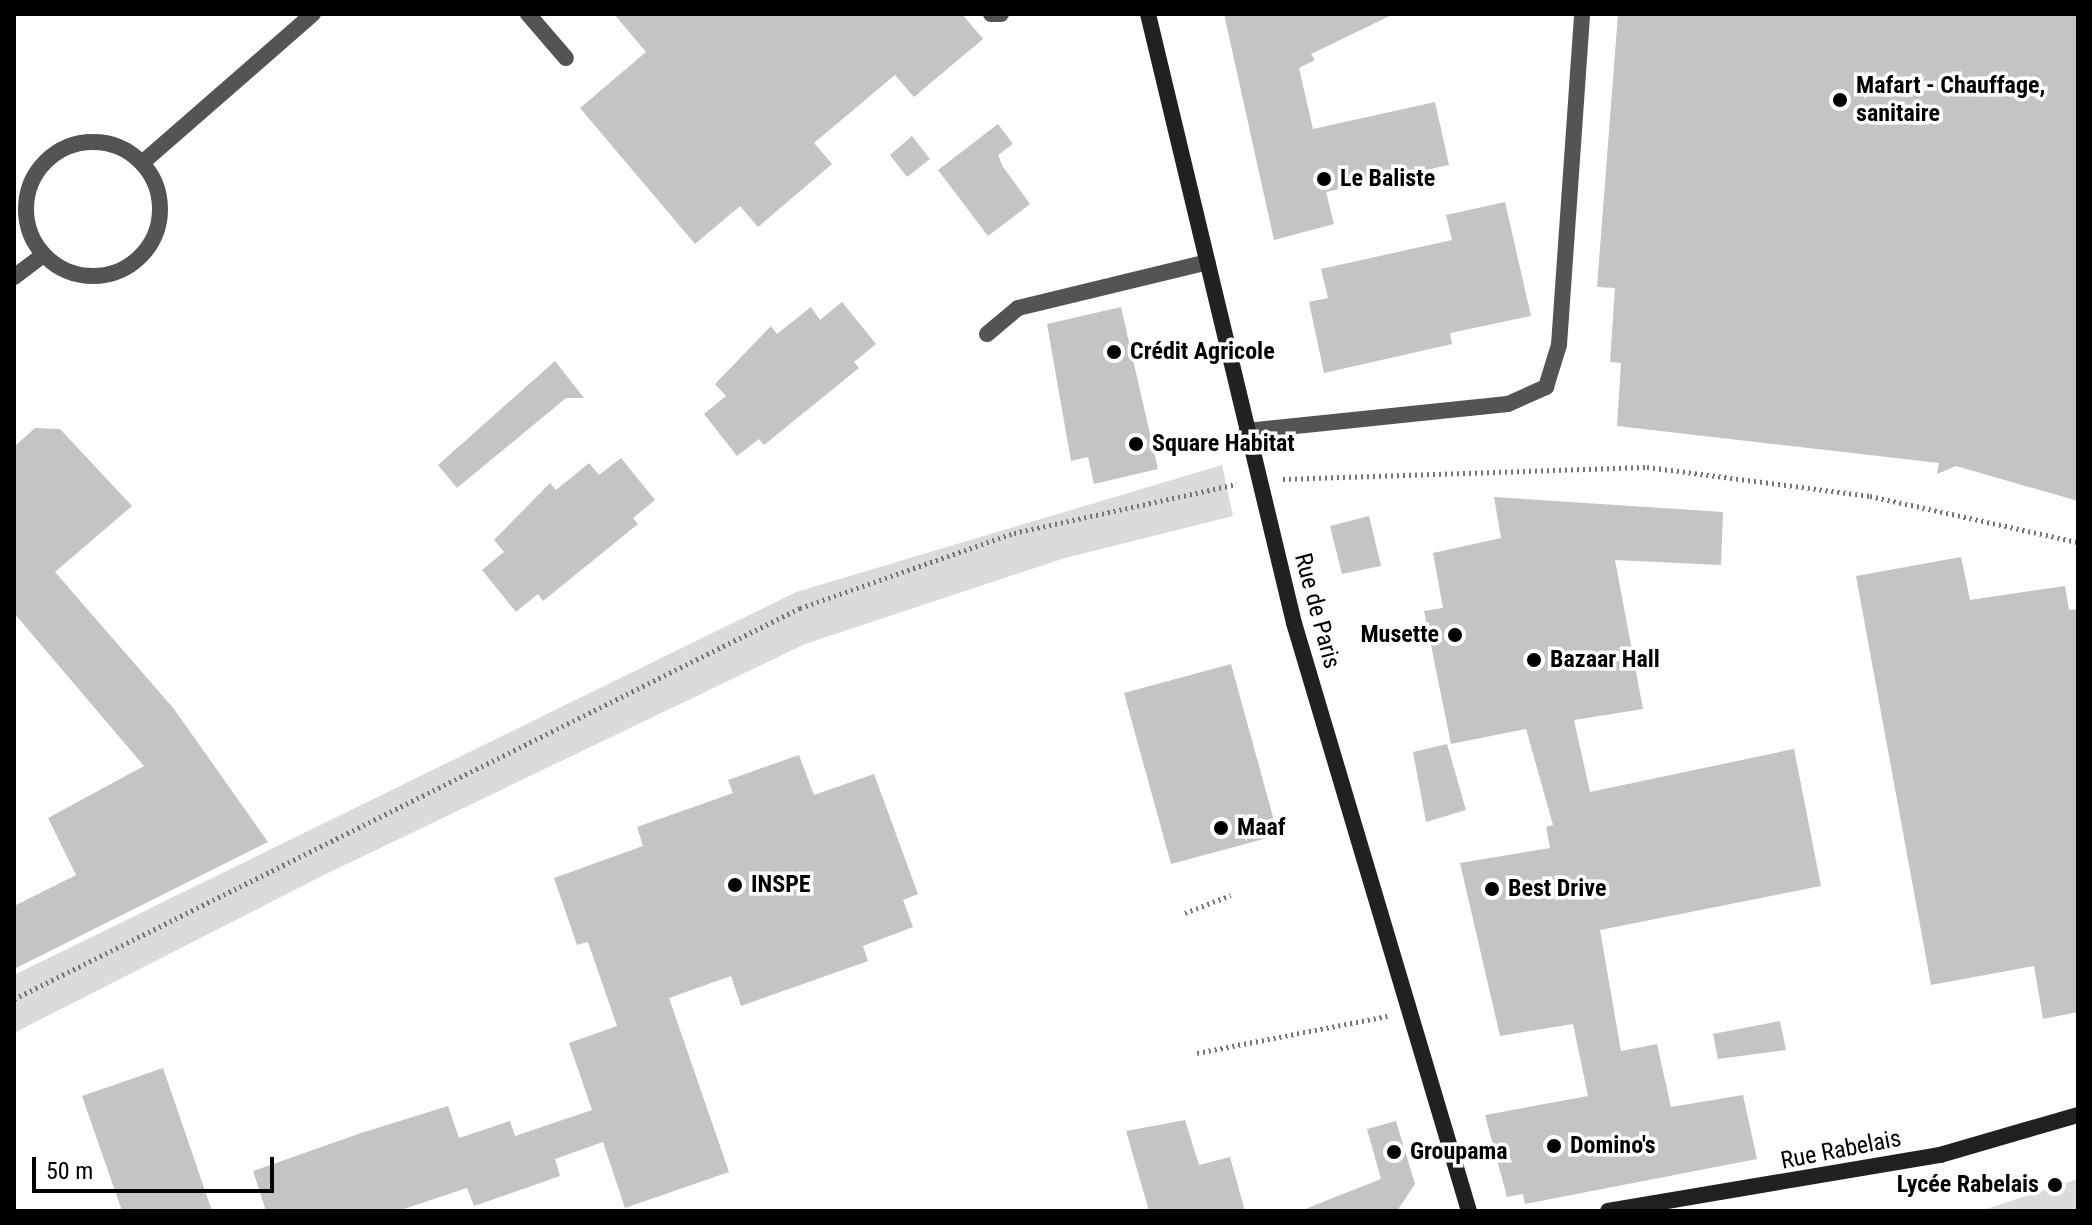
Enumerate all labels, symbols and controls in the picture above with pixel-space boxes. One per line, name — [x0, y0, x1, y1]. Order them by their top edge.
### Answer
place label: Mafart - Chauffage, sanitaire — [1856, 72, 2045, 128]
marker: Mafart - Chauffage, sanitaire — [1831, 91, 1849, 109]
place label: Le Baliste — [1340, 165, 1435, 193]
marker: Le Baliste — [1315, 170, 1333, 188]
place label: Crédit Agricole — [1130, 338, 1275, 366]
marker: Crédit Agricole — [1105, 343, 1123, 361]
place label: Square Habitat — [1152, 430, 1295, 458]
marker: Square Habitat — [1127, 435, 1145, 453]
street label: Rue de Paris — [1288, 550, 1346, 672]
place label: Musette — [1360, 621, 1439, 649]
marker: Musette — [1446, 626, 1464, 644]
place label: Bazaar Hall — [1550, 646, 1660, 674]
marker: Bazaar Hall — [1525, 651, 1543, 669]
place label: Maaf — [1237, 814, 1286, 842]
marker: Maaf — [1212, 819, 1230, 837]
place label: INSPE — [751, 871, 811, 899]
place label: Best Drive — [1508, 875, 1606, 903]
marker: INSPE — [726, 876, 744, 894]
marker: Best Drive — [1483, 880, 1501, 898]
street label: Rue Rabelais — [1778, 1124, 1904, 1176]
place label: Domino's — [1570, 1132, 1656, 1160]
marker: Domino's — [1545, 1137, 1563, 1155]
place label: Groupama — [1410, 1138, 1508, 1166]
scale bar — [36, 1141, 278, 1191]
marker: Groupama — [1385, 1143, 1403, 1161]
text: 50 m — [46, 1157, 93, 1185]
place label: Lycée Rabelais — [1897, 1171, 2039, 1199]
marker: Lycée Rabelais — [2046, 1176, 2064, 1194]

